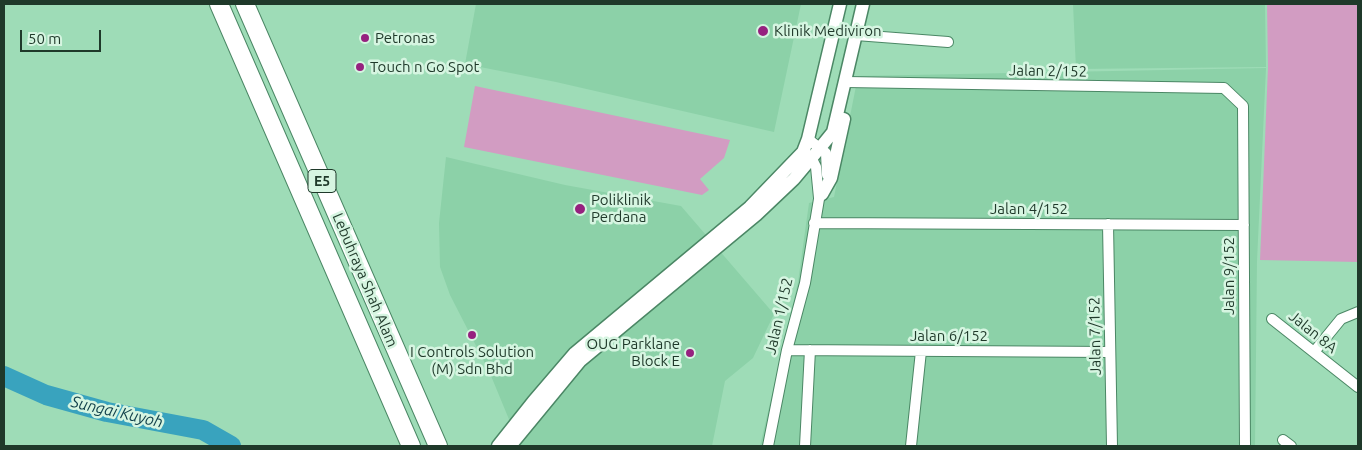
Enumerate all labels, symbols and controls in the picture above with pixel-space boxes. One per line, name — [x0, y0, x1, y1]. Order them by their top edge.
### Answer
scale bar — [22, 20, 104, 52]
place label: Klinik Mediviron — [774, 22, 882, 40]
marker: Klinik Mediviron — [756, 24, 770, 38]
place label: Petronas — [375, 29, 435, 47]
text: 50 m — [28, 30, 61, 47]
marker: Petronas — [359, 32, 371, 44]
place label: Touch n Go Spot — [370, 58, 479, 76]
marker: Touch n Go Spot — [354, 61, 366, 73]
street label: Jalan 2/152 — [1009, 61, 1087, 81]
road number: E5 — [308, 170, 336, 192]
place label: Poliklinik Perdana — [591, 191, 651, 226]
street label: Jalan 4/152 — [990, 200, 1068, 218]
marker: Poliklinik Perdana — [573, 202, 587, 216]
street label: Lebuhraya Shah Alam — [329, 210, 401, 350]
street label: Jalan 9/152 — [1220, 237, 1238, 315]
street label: Jalan 1/152 — [761, 276, 797, 356]
street label: Jalan 7/152 — [1085, 297, 1105, 375]
street label: Jalan 8A — [1285, 307, 1341, 357]
street label: Jalan 6/152 — [910, 327, 988, 345]
marker: I Controls Solution (M) Sdn Bhd — [466, 329, 478, 341]
place label: OUG Parklane Block E — [586, 335, 680, 370]
place label: I Controls Solution (M) Sdn Bhd — [410, 343, 534, 378]
marker: OUG Parklane Block E — [684, 347, 696, 359]
water label: Sungai Kuyoh — [69, 392, 165, 432]

